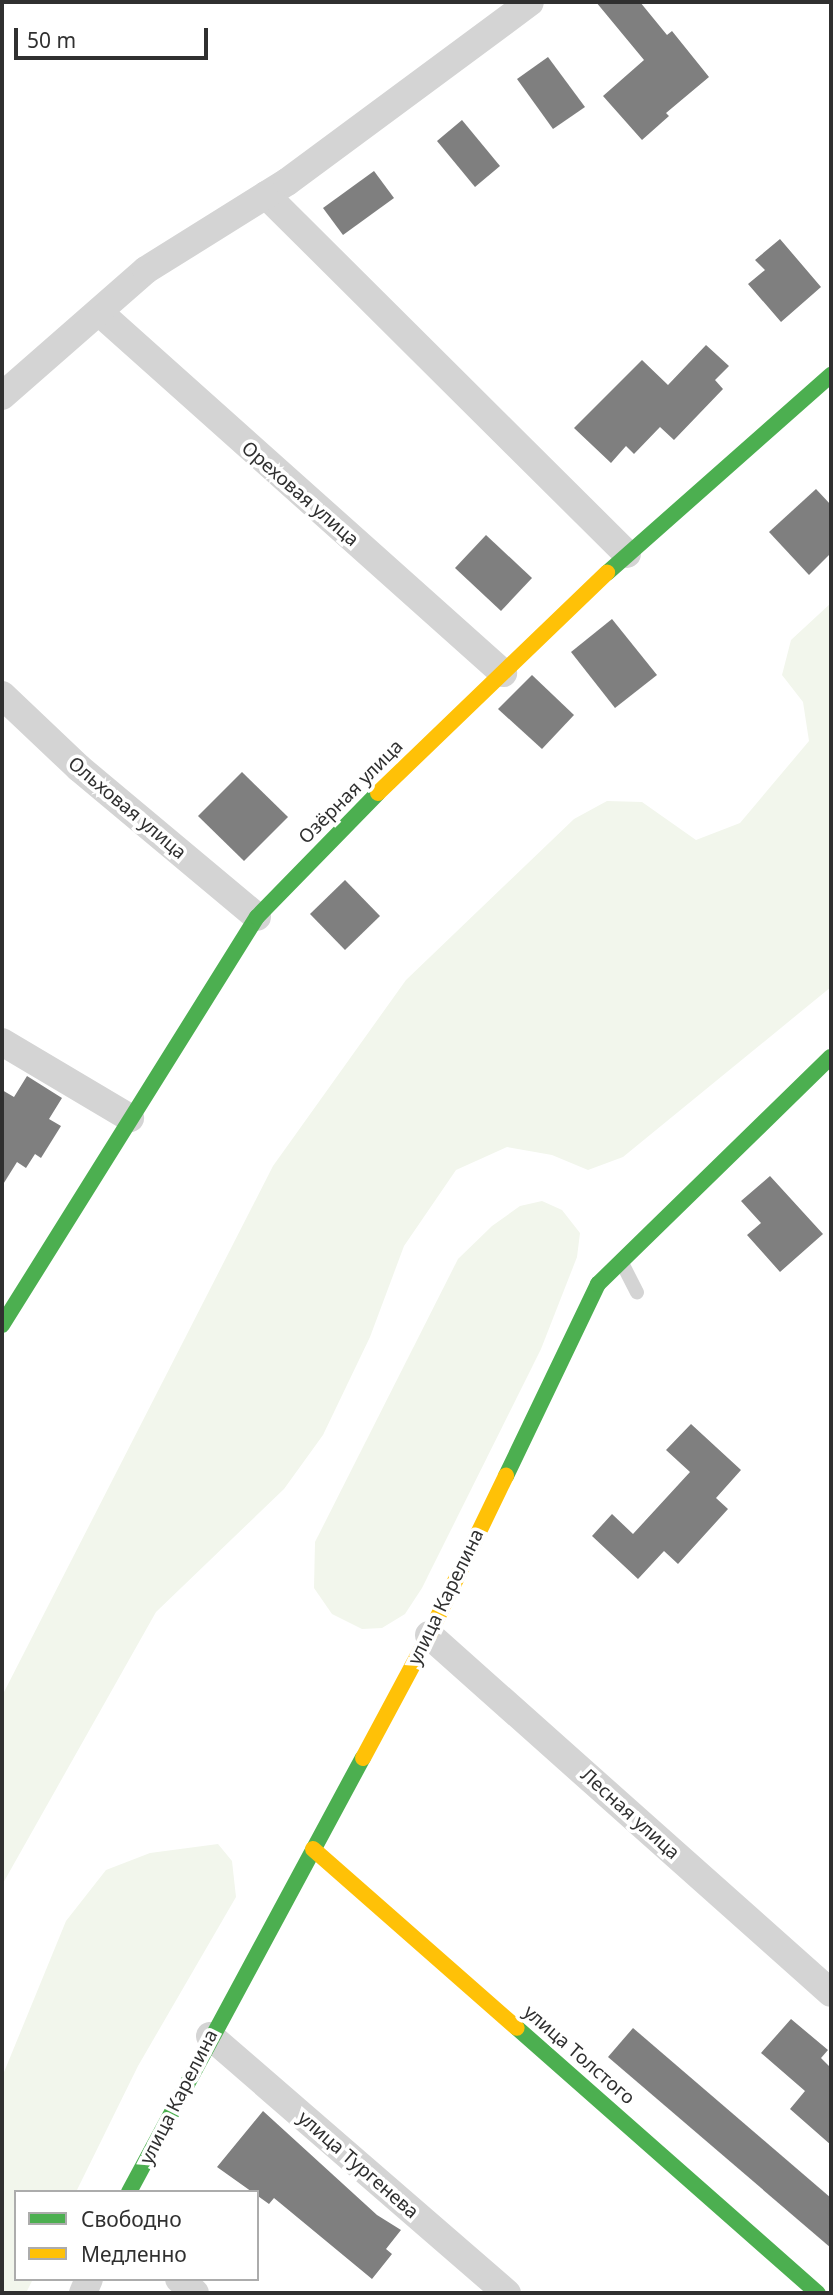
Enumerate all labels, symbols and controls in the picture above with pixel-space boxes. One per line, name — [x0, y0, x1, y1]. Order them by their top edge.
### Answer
scale bar — [18, 14, 212, 58]
text: 50 m — [27, 26, 76, 54]
street label: Ореховая улица — [237, 437, 363, 551]
street label: Озёрная улица — [294, 735, 408, 849]
street label: Ольховая улица — [63, 752, 191, 864]
street label: улица Карелина — [403, 1525, 489, 1669]
street label: Лесная улица — [576, 1764, 684, 1864]
street label: улица Толстого — [519, 2001, 639, 2109]
street label: улица Карелина — [135, 2026, 223, 2168]
street label: улица Тургенева — [293, 2106, 423, 2224]
legend — [14, 2190, 259, 2281]
text: Свободно — [81, 2205, 182, 2233]
text: Медленно — [81, 2240, 187, 2268]

